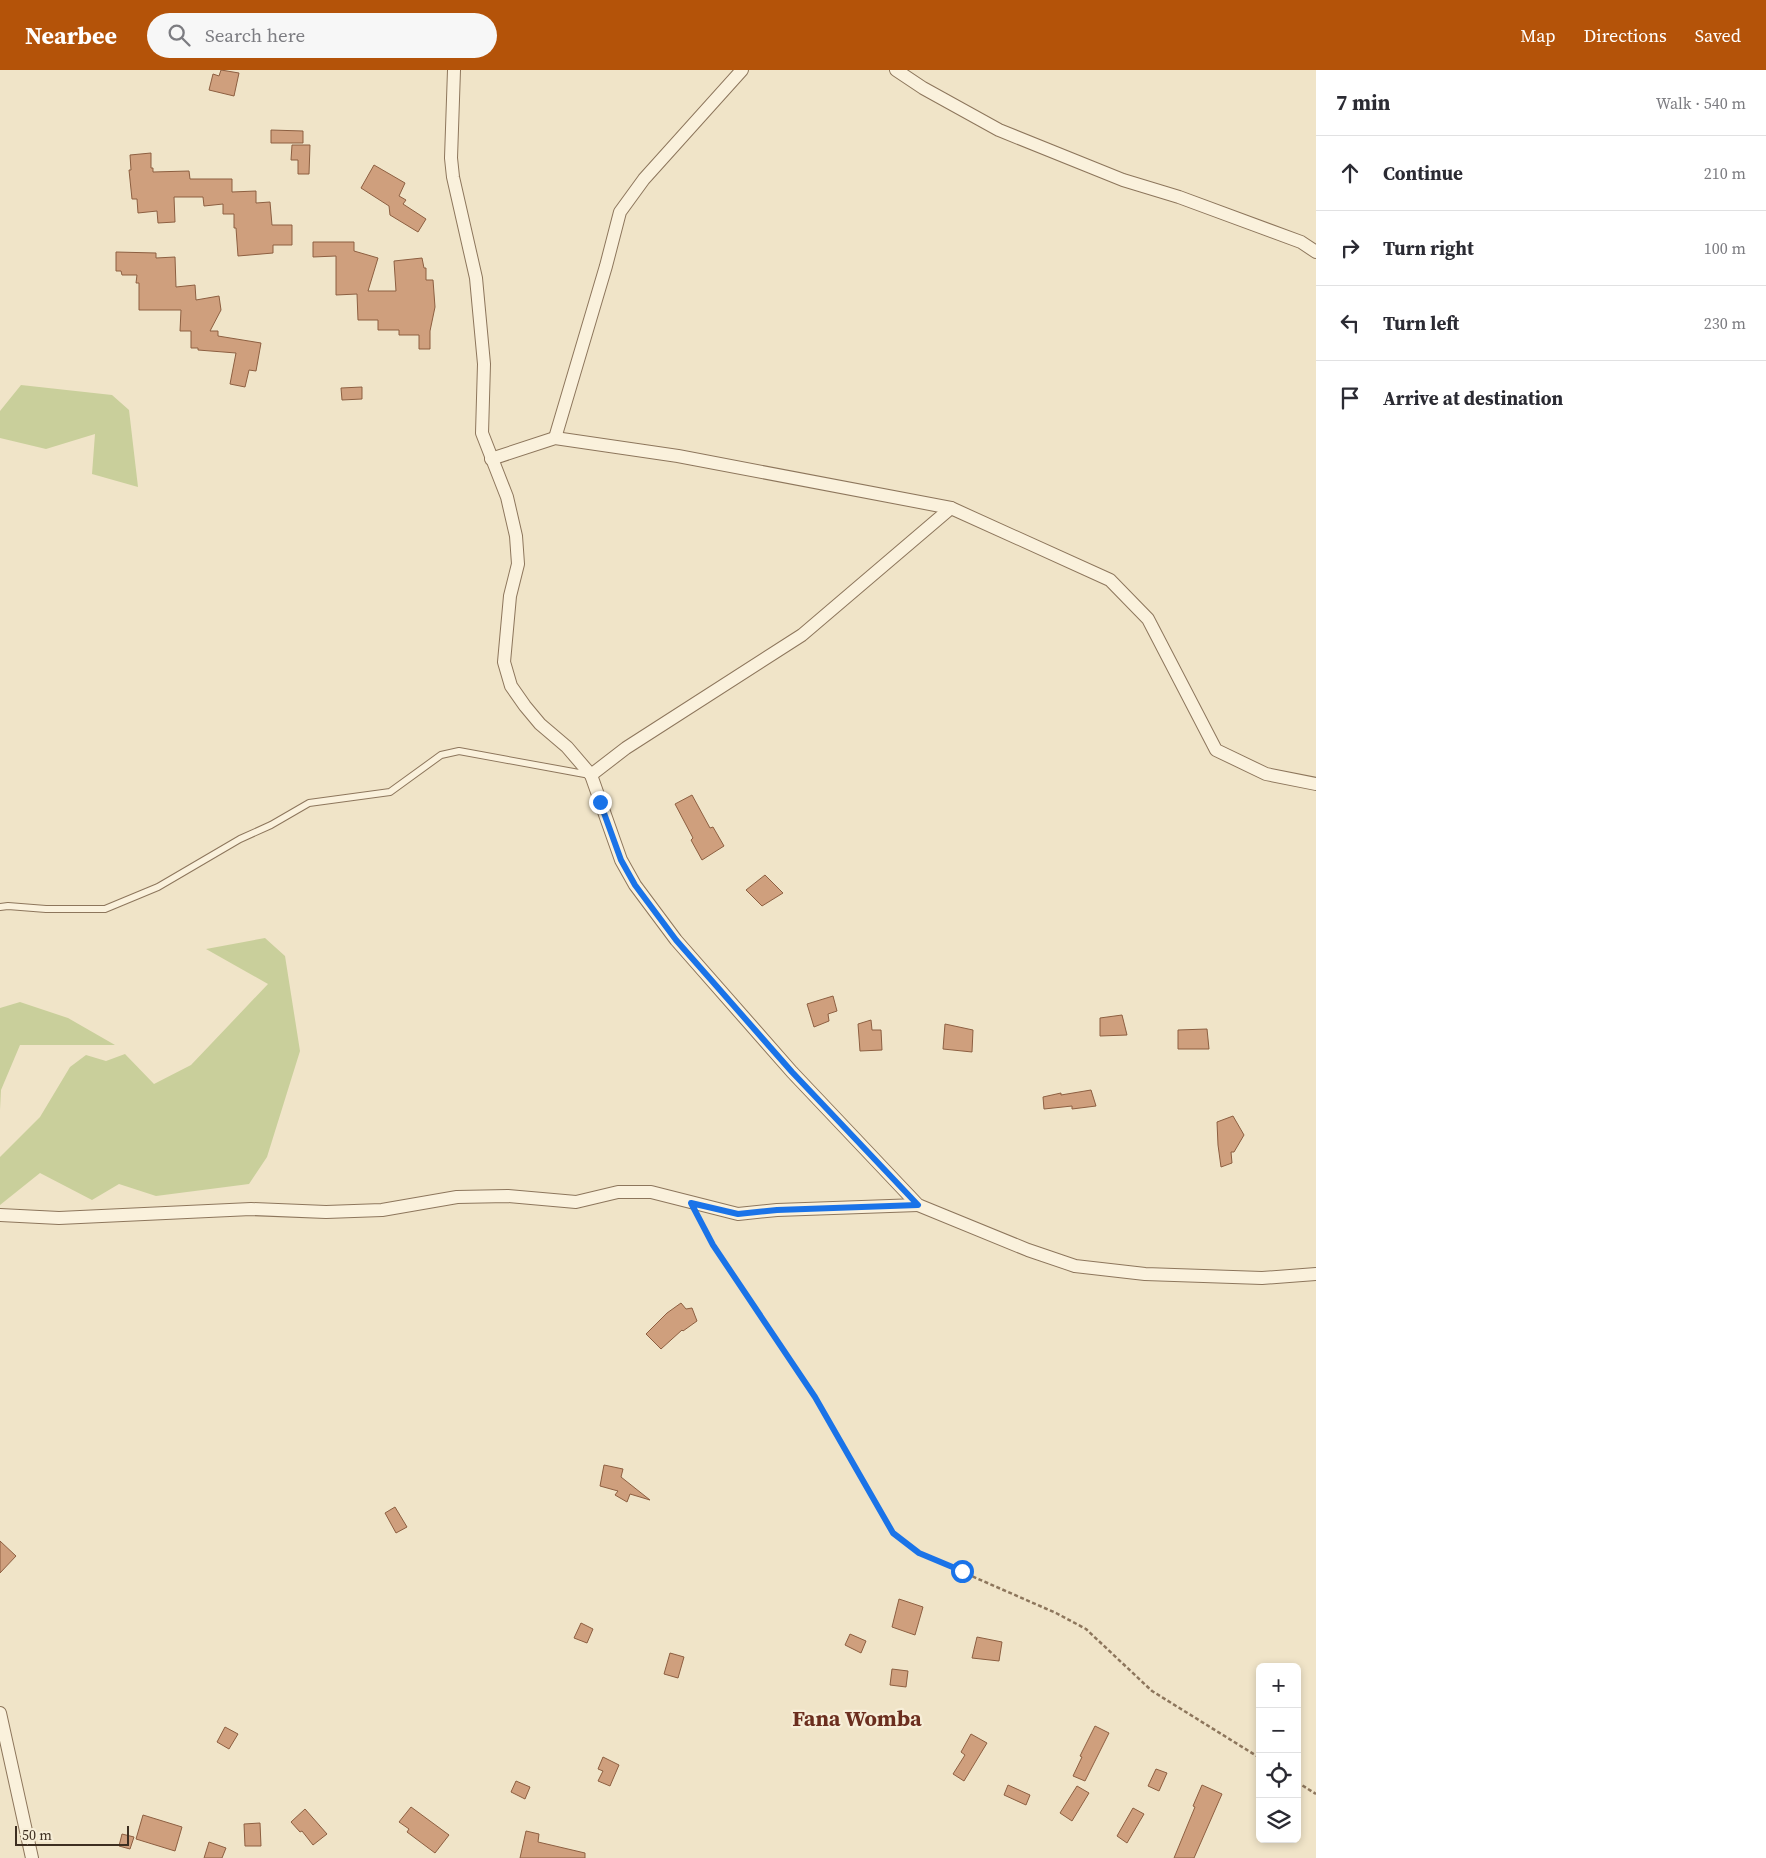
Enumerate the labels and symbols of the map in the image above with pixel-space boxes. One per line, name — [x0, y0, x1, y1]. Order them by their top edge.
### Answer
route end — [589, 791, 612, 814]
route start — [951, 1560, 974, 1583]
district label: Fana Womba — [792, 1703, 922, 1733]
scale bar — [15, 1823, 129, 1846]

